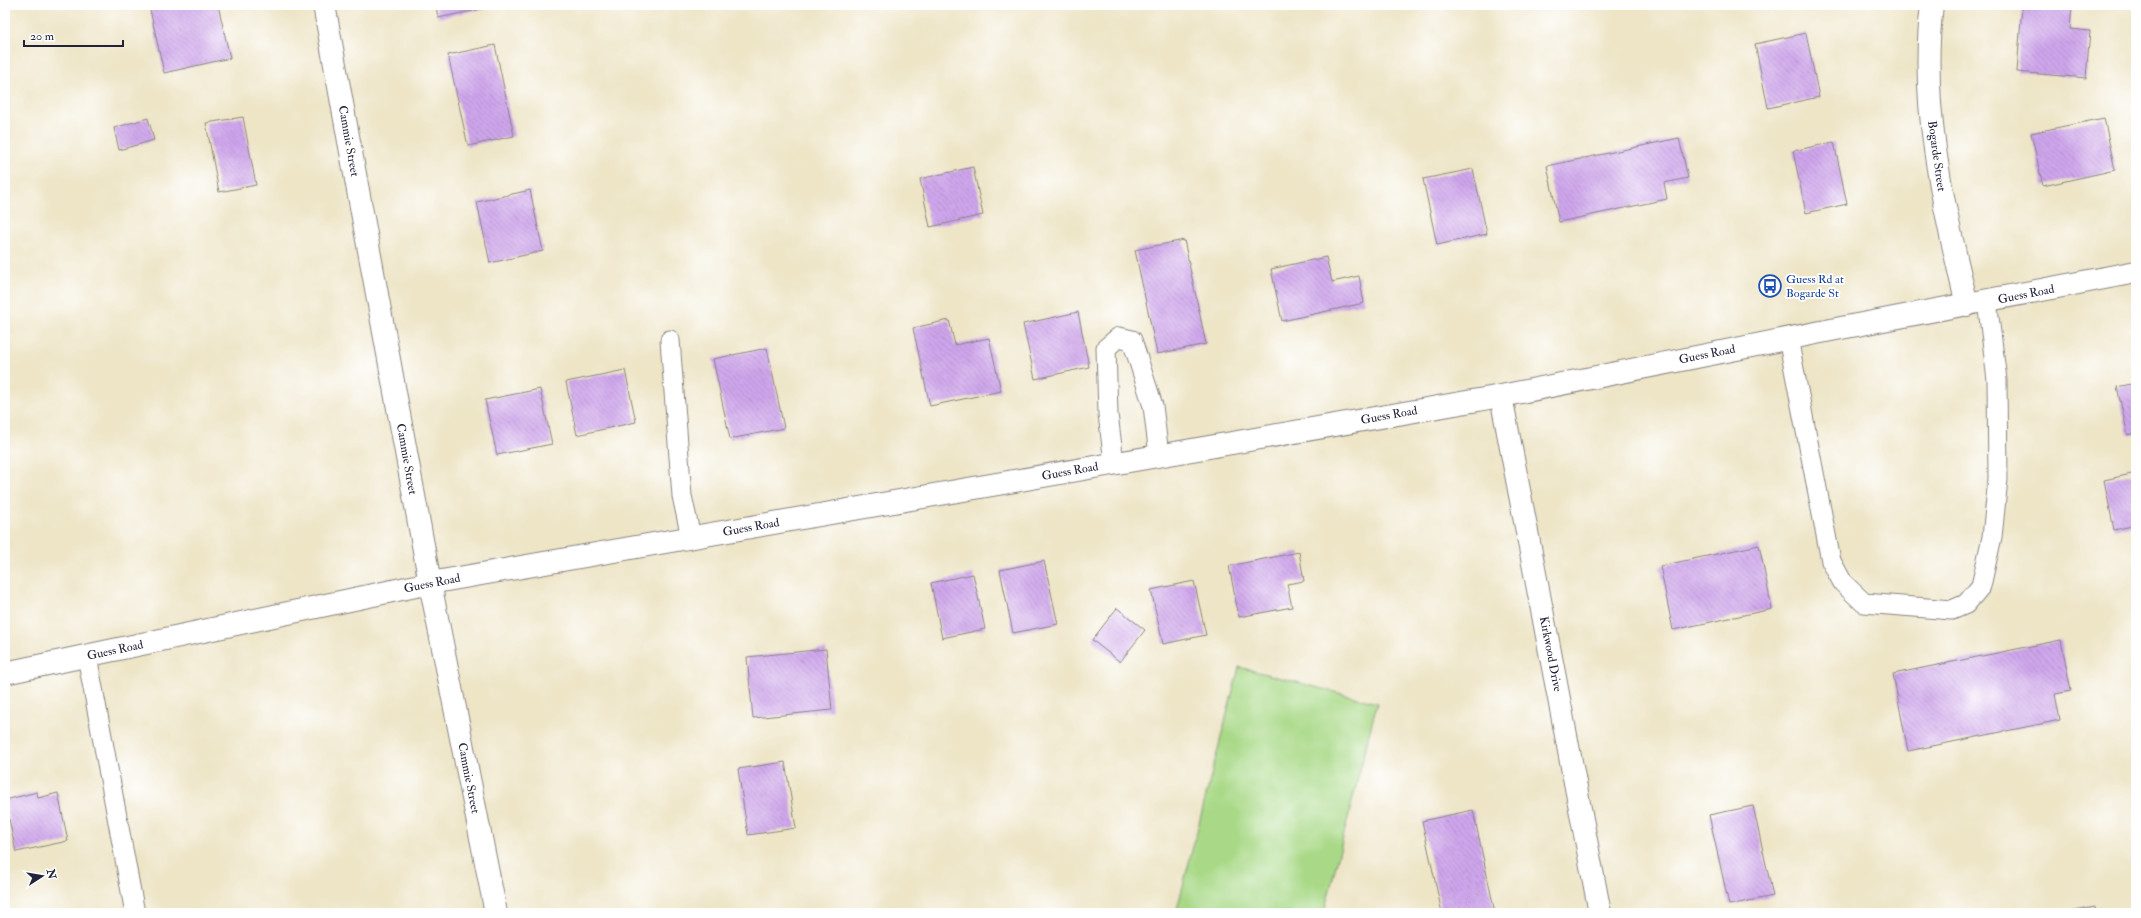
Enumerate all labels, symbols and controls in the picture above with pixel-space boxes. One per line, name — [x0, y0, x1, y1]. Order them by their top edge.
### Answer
scale bar — [24, 22, 123, 48]
text: 20 m — [30, 29, 55, 44]
street label: Cammie Street — [335, 104, 362, 178]
street label: Bogarde Street — [1924, 120, 1949, 192]
place label: Guess Rd at Bogarde St — [1786, 272, 1844, 301]
bus stop icon: Guess Rd at Bogarde St — [1757, 273, 1783, 299]
street label: Guess Road — [1997, 282, 2056, 307]
street label: Guess Road — [1678, 342, 1737, 367]
street label: Guess Road — [1360, 403, 1419, 428]
street label: Cammie Street — [393, 422, 420, 496]
street label: Guess Road — [1041, 459, 1100, 484]
street label: Guess Road — [722, 515, 781, 540]
street label: Guess Road — [403, 571, 462, 596]
street label: Kirkwood Drive — [1536, 615, 1565, 693]
street label: Guess Road — [86, 637, 145, 664]
street label: Cammie Street — [454, 741, 483, 815]
north arrow — [22, 856, 62, 896]
text: N — [44, 867, 59, 881]

